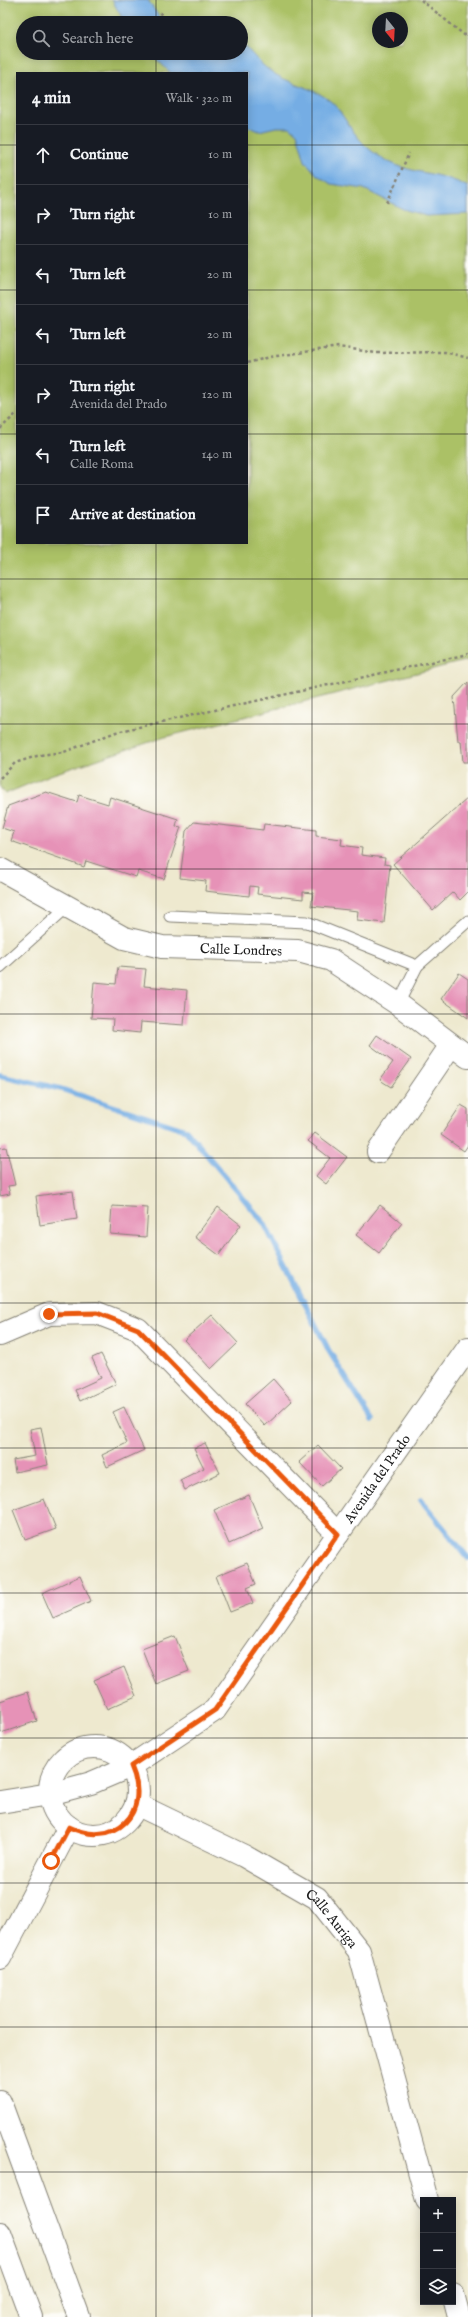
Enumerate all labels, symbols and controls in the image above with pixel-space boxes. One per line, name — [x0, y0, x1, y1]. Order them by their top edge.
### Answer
north arrow — [372, 12, 408, 48]
search box — [16, 16, 248, 60]
icon: search — [30, 27, 52, 49]
text: Search here — [62, 29, 133, 48]
text: 4 min — [32, 88, 71, 109]
text: Walk · 320 m — [166, 90, 232, 107]
icon: ahead — [32, 144, 54, 166]
text: Continue — [70, 145, 128, 164]
text: 10 m — [208, 146, 232, 163]
icon: right — [32, 204, 54, 226]
text: Turn right — [70, 205, 135, 224]
text: 10 m — [208, 206, 232, 223]
icon: left — [32, 264, 54, 286]
text: Turn left — [70, 265, 126, 284]
text: 20 m — [207, 266, 232, 283]
icon: left — [32, 324, 54, 346]
text: Turn left — [70, 325, 126, 344]
text: 20 m — [207, 326, 232, 343]
text: Turn right — [70, 377, 135, 396]
icon: right — [32, 384, 54, 406]
text: 120 m — [202, 386, 232, 403]
text: Avenida del Prado — [70, 396, 167, 413]
text: Turn left — [70, 437, 126, 456]
icon: left — [32, 444, 54, 466]
text: 140 m — [202, 446, 232, 463]
text: Calle Roma — [70, 456, 133, 473]
icon: arrive — [32, 504, 54, 526]
text: Arrive at destination — [70, 505, 196, 524]
street label: Calle Londres — [200, 940, 282, 961]
route end — [40, 1305, 58, 1323]
street label: Avenida del Prado — [340, 1431, 415, 1528]
route start — [42, 1852, 60, 1870]
street label: Calle Auriga — [302, 1885, 362, 1953]
map controls — [420, 2197, 456, 2305]
button: + — [420, 2197, 456, 2233]
button: − — [420, 2233, 456, 2269]
button: layers — [420, 2269, 456, 2305]

